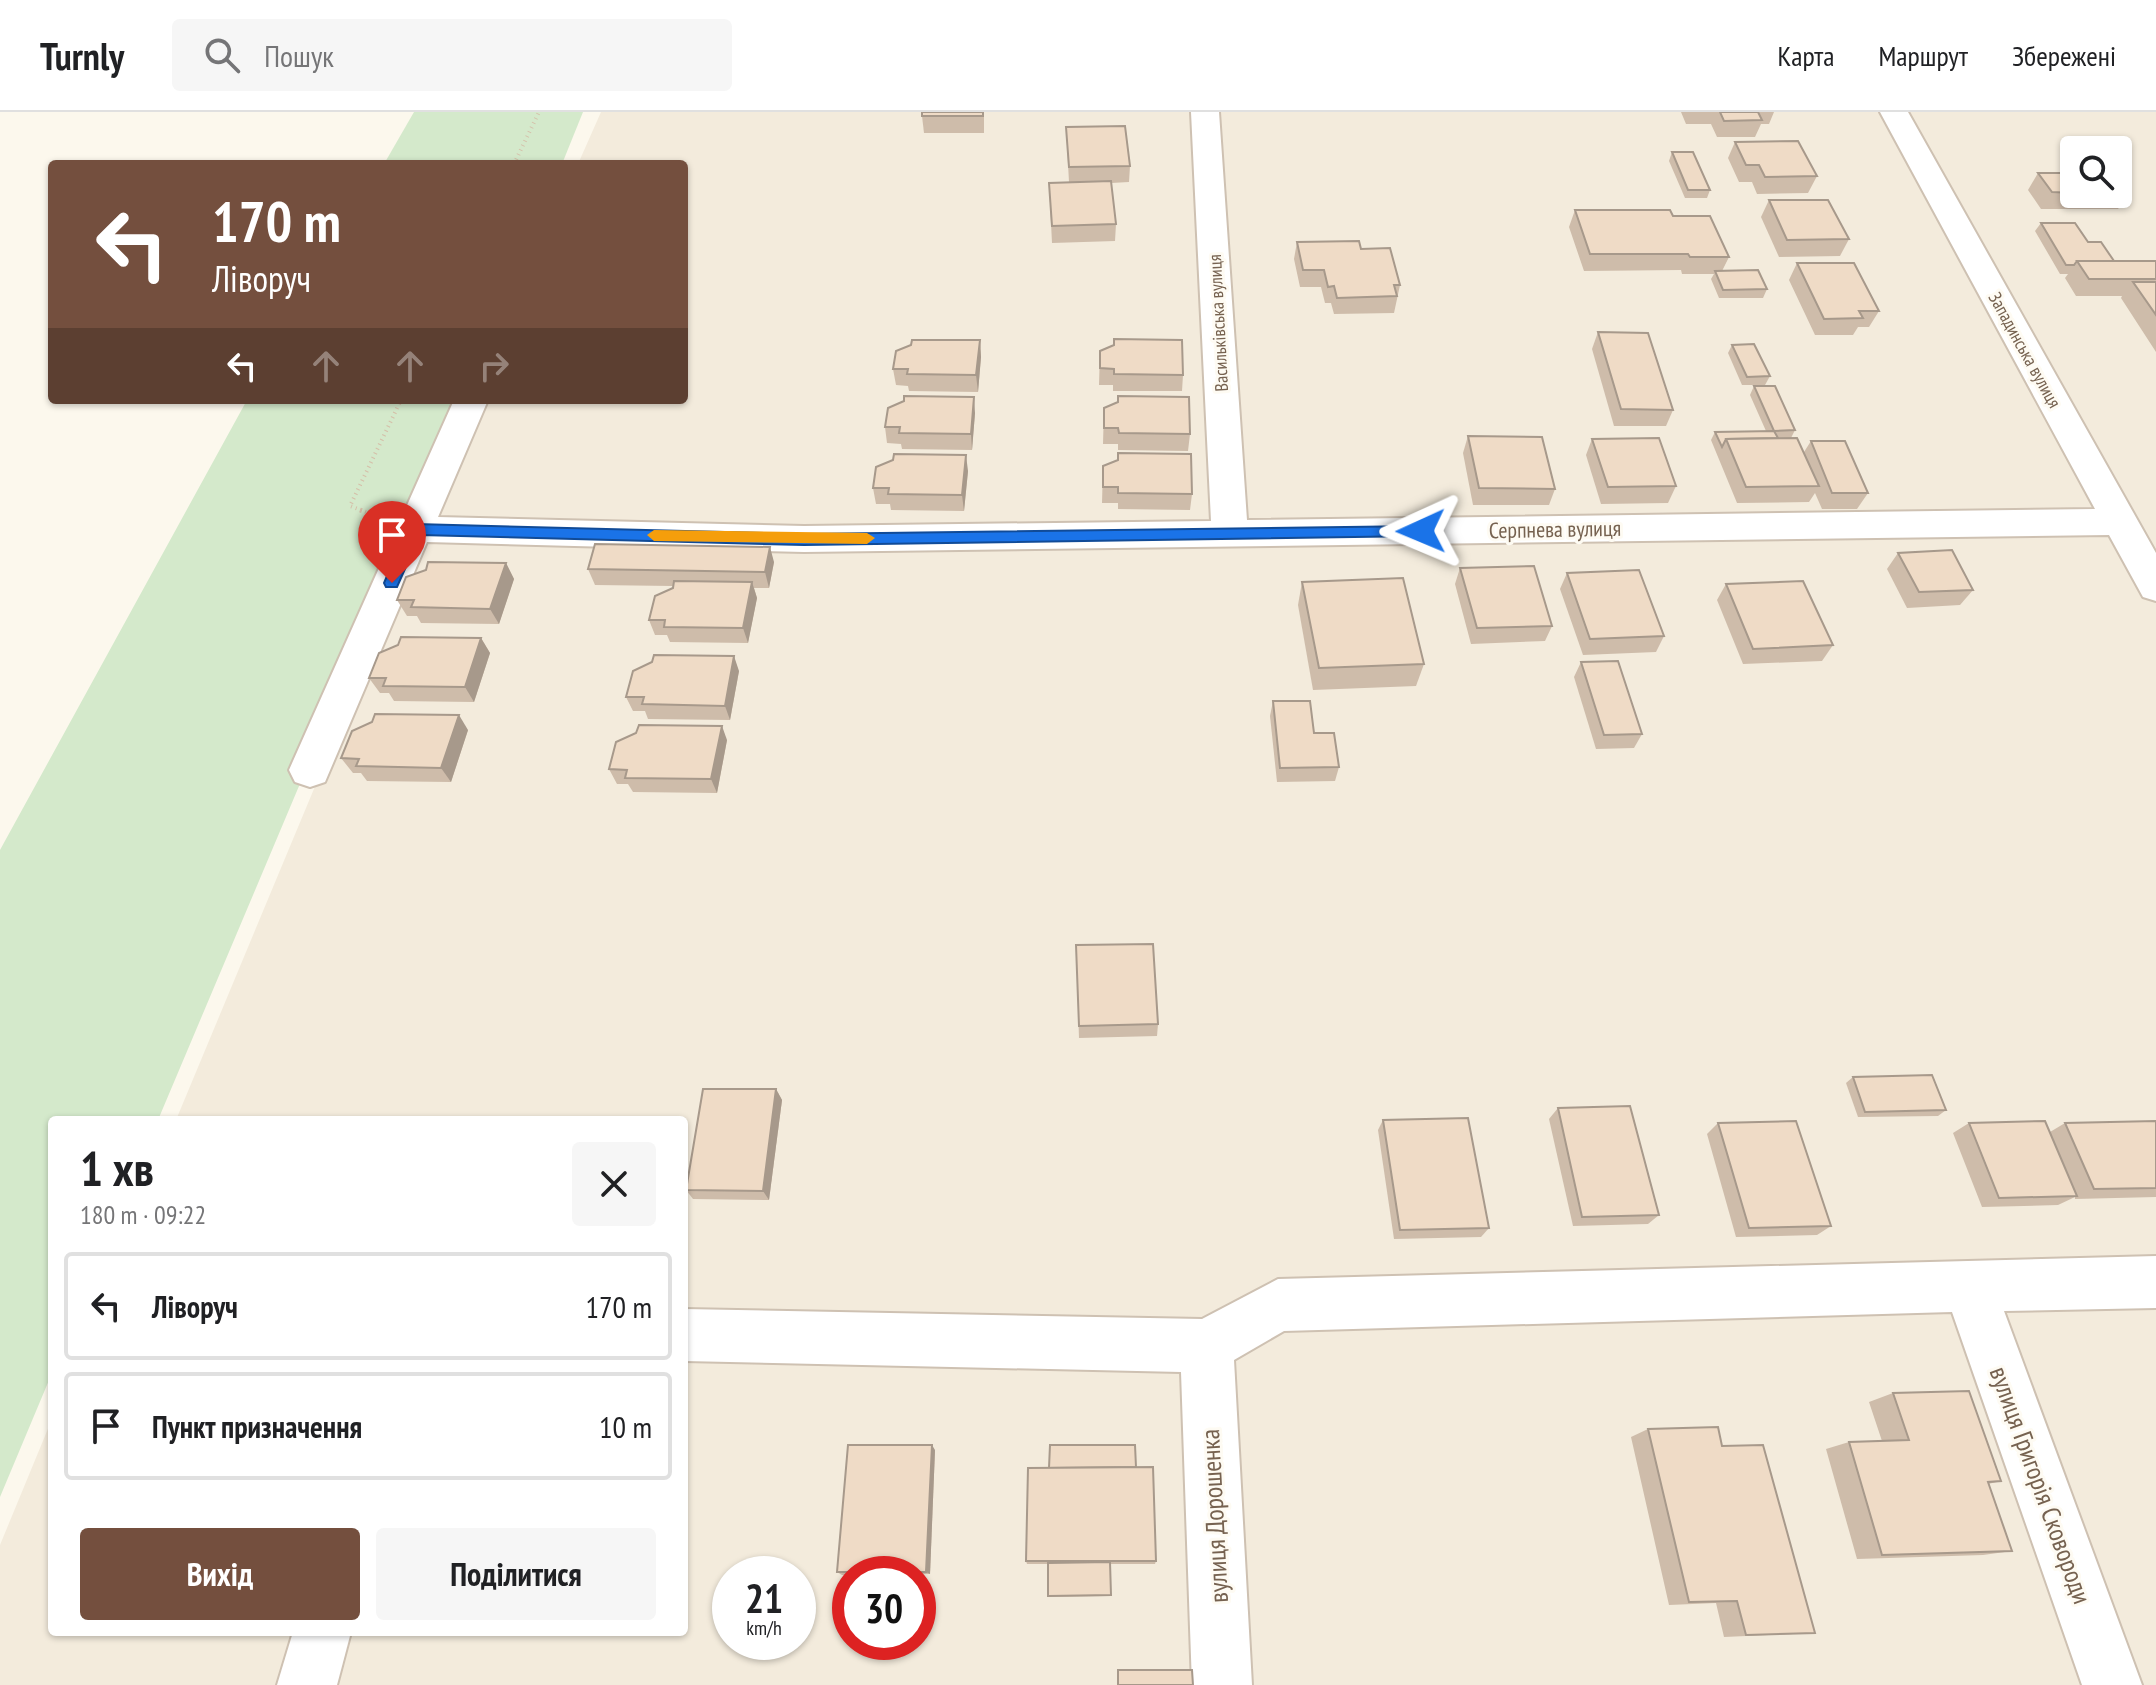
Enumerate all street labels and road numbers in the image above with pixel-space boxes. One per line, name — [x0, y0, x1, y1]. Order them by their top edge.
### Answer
street label: Васильківська вулиця — [1203, 254, 1233, 392]
street label: Западинська вулиця — [1984, 288, 2066, 412]
street label: Серпнева вулиця — [1489, 514, 1621, 544]
street label: вулиця Григорія Сковороди — [1983, 1362, 2099, 1608]
street label: вулиця Дорошенка — [1193, 1428, 1235, 1604]

